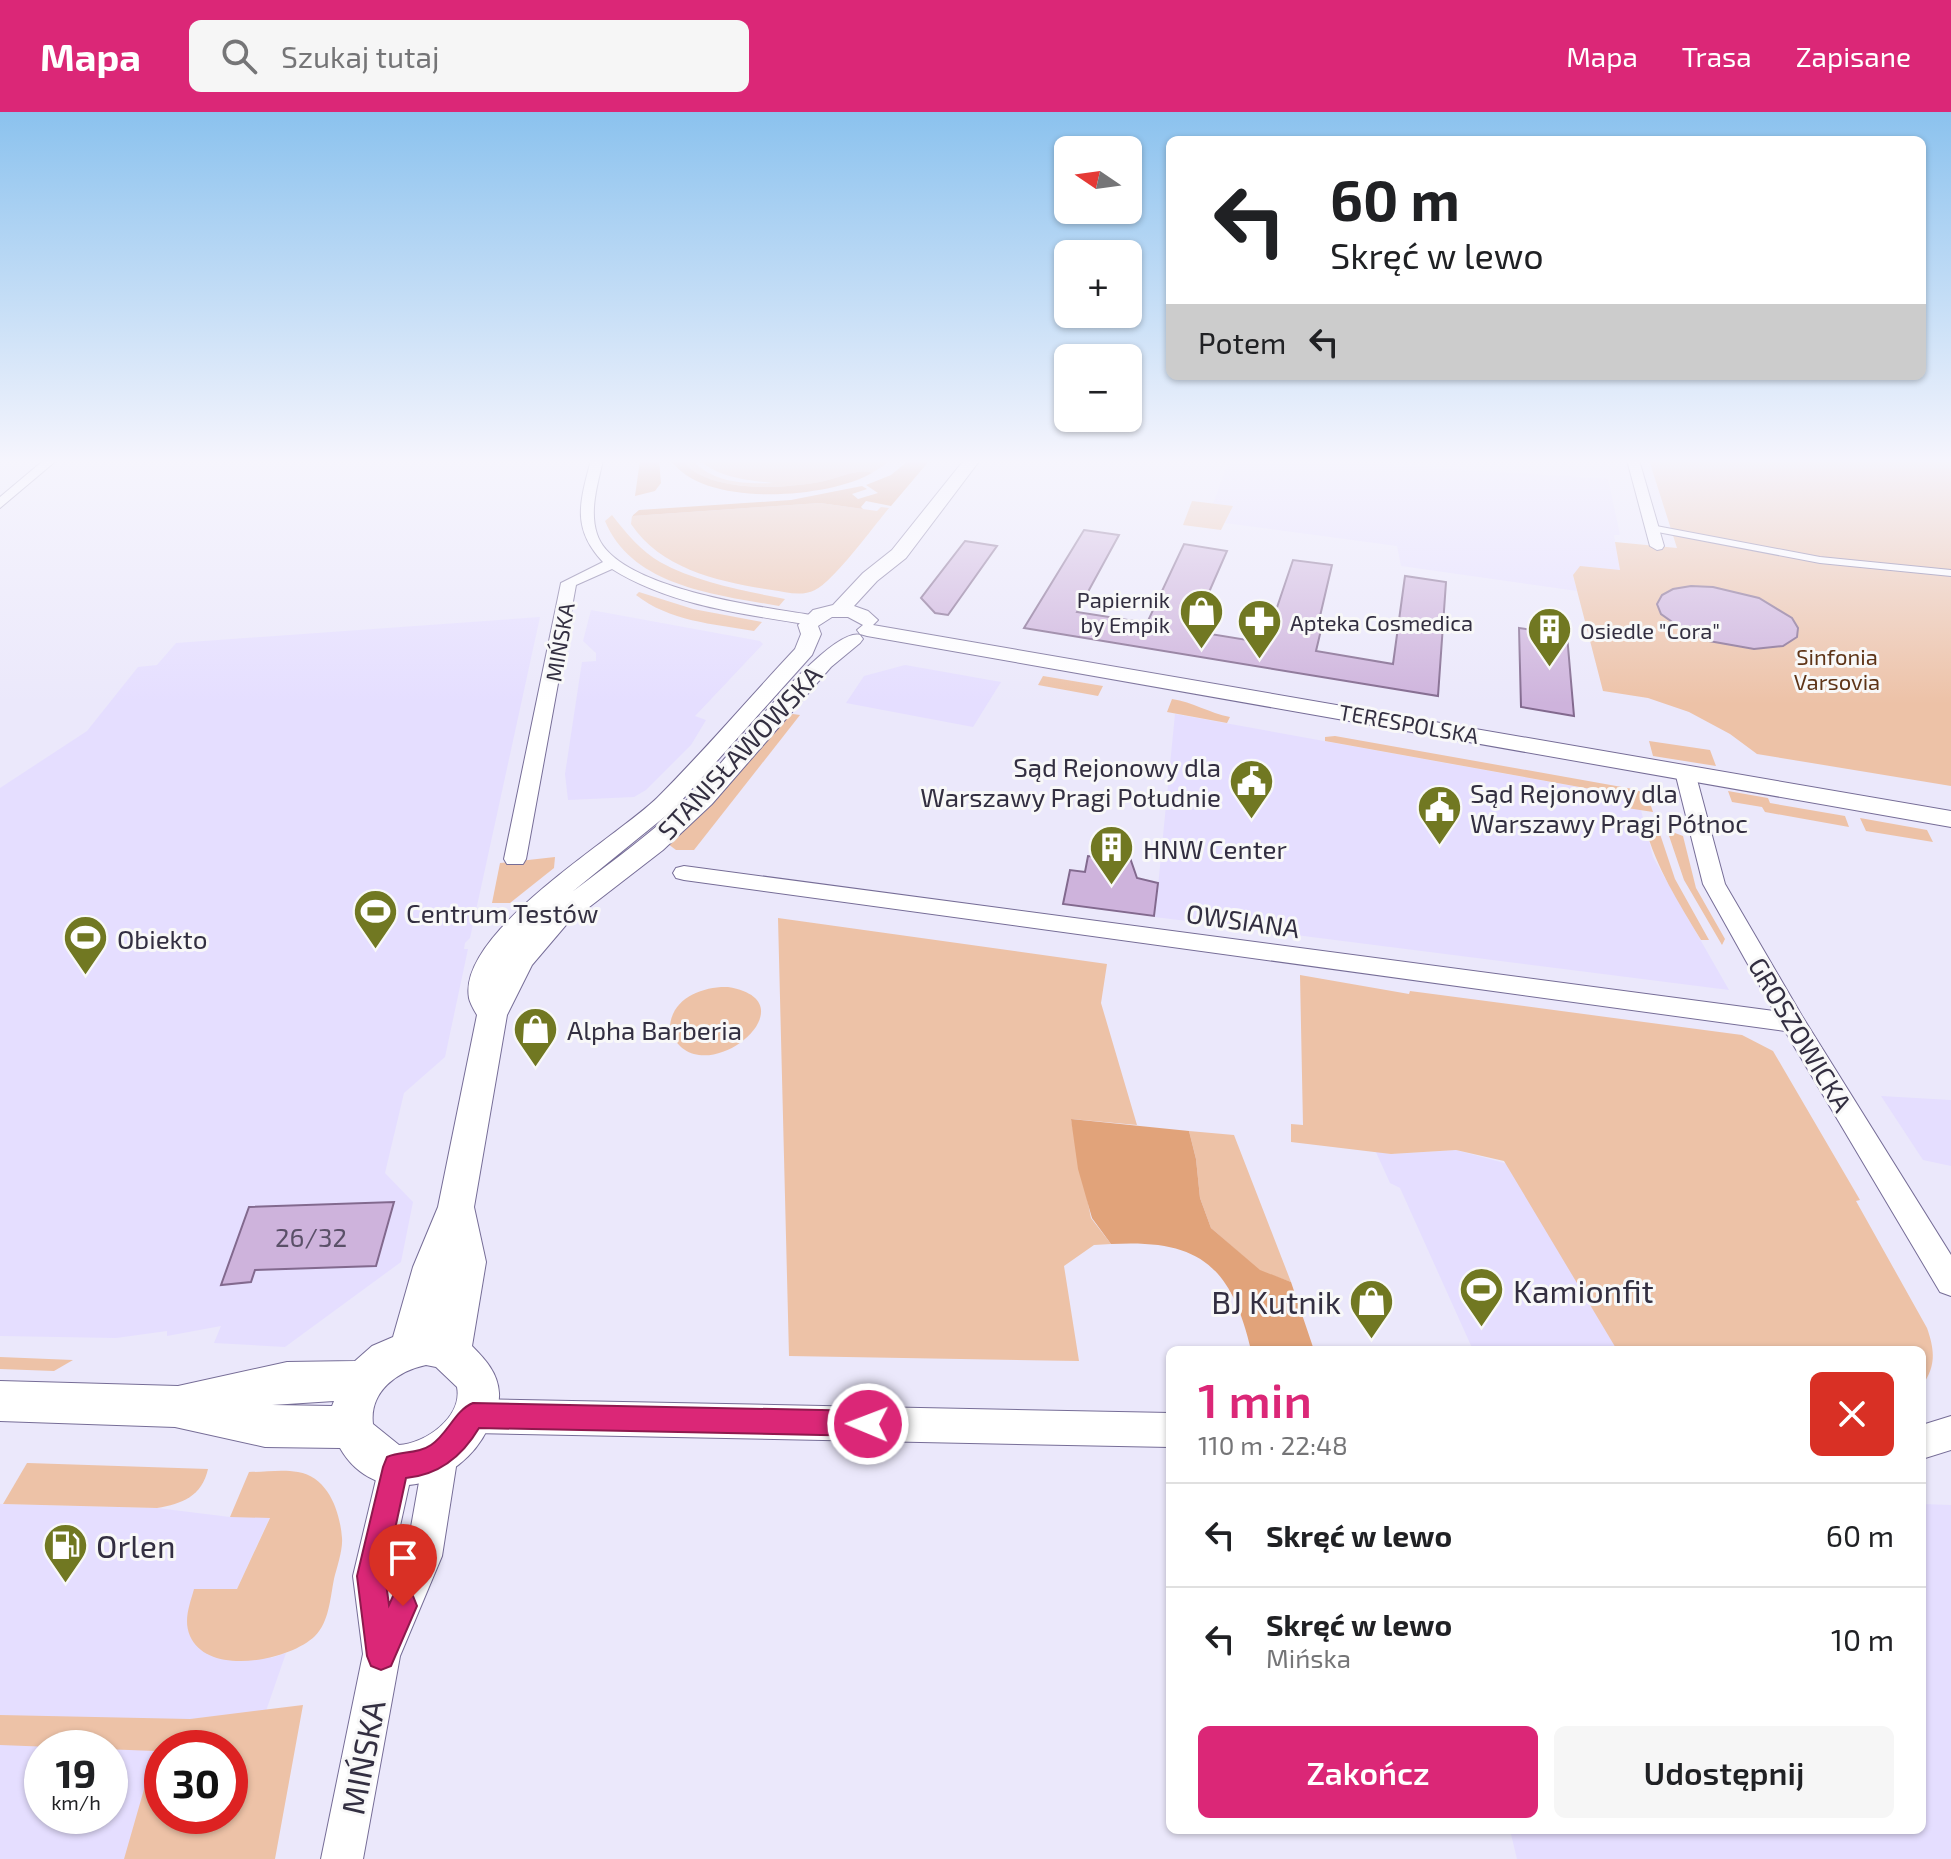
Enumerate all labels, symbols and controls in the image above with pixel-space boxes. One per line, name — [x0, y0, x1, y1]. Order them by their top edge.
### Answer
search box — [189, 20, 749, 92]
text: Mapa — [40, 33, 141, 79]
icon: search — [217, 34, 261, 78]
text: Szukaj tutaj — [281, 38, 439, 74]
text: Mapa — [1566, 39, 1638, 73]
text: Trasa — [1682, 39, 1752, 73]
text: Zapisane — [1796, 39, 1911, 73]
north arrow — [1054, 136, 1142, 224]
map controls — [1054, 136, 1142, 432]
text: 60 m — [1330, 165, 1460, 232]
icon: left — [1198, 168, 1302, 272]
text: Skręć w lewo — [1330, 233, 1544, 276]
button: + — [1054, 240, 1142, 328]
icon: left — [1302, 320, 1346, 364]
text: Potem — [1198, 324, 1286, 360]
button: − — [1054, 344, 1142, 432]
place label: Papiernik by Empik — [1077, 586, 1170, 637]
shop icon: Papiernik by Empik — [1177, 588, 1225, 651]
pharmacy icon: Apteka Cosmedica — [1235, 598, 1283, 661]
street label: MIŃSKA — [539, 600, 579, 683]
building icon: Osiedle "Cora" — [1525, 606, 1573, 669]
place label: Apteka Cosmedica — [1290, 609, 1473, 635]
place label: Osiedle "Cora" — [1580, 617, 1720, 643]
park label: Sinfonia Varsovia — [1794, 643, 1880, 694]
street label: STANISŁAWOWSKA — [651, 659, 827, 845]
street label: TERESPOLSKA — [1337, 698, 1481, 748]
place label: Sąd Rejonowy dla Warszawy Pragi Południe — [920, 751, 1221, 812]
public building icon: Sąd Rejonowy dla Warszawy Pragi Południe — [1228, 757, 1276, 820]
place label: Sąd Rejonowy dla Warszawy Pragi Północ — [1470, 777, 1748, 838]
public building icon: Sąd Rejonowy dla Warszawy Pragi Północ — [1415, 783, 1463, 846]
building icon: HNW Center — [1088, 824, 1136, 887]
place label: HNW Center — [1143, 833, 1287, 864]
sports icon: Centrum Testów — [351, 888, 399, 951]
place label: Centrum Testów — [406, 897, 598, 928]
street label: OWSIANA — [1184, 897, 1302, 943]
sports icon: Obiekto — [62, 914, 110, 977]
place label: Obiekto — [117, 923, 208, 954]
street label: GROSZOWICKA — [1743, 951, 1859, 1117]
shop icon: Alpha Barberia — [512, 1005, 560, 1068]
place label: Alpha Barberia — [567, 1014, 742, 1045]
house number: 26/32 — [275, 1221, 347, 1252]
sports icon: Kamionfit — [1458, 1266, 1506, 1329]
place label: Kamionfit — [1513, 1271, 1654, 1309]
shop icon: BJ Kutnik — [1348, 1277, 1396, 1340]
place label: BJ Kutnik — [1211, 1282, 1341, 1320]
text: 1 min — [1198, 1370, 1312, 1428]
button: close — [1810, 1372, 1894, 1456]
position arrow — [826, 1382, 910, 1466]
text: 110 m · 22:48 — [1198, 1429, 1348, 1460]
icon: left — [1198, 1513, 1242, 1557]
text: Skręć w lewo — [1266, 1517, 1452, 1553]
text: 60 m — [1826, 1517, 1894, 1553]
fuel station icon: Orlen — [41, 1521, 89, 1584]
pin — [369, 1524, 437, 1606]
place label: Orlen — [96, 1526, 176, 1564]
icon: arrive — [381, 1536, 425, 1580]
text: Skręć w lewo — [1266, 1606, 1452, 1642]
icon: left — [1198, 1617, 1242, 1661]
text: 10 m — [1831, 1621, 1894, 1657]
text: Mińska — [1266, 1642, 1351, 1673]
street label: MIŃSKA — [332, 1696, 392, 1817]
button: Zakończ — [1198, 1726, 1538, 1818]
button: Udostępnij — [1554, 1726, 1894, 1818]
speed limit sign: 30 — [144, 1730, 248, 1834]
text: 19 — [56, 1748, 96, 1796]
text: km/h — [51, 1790, 101, 1814]

